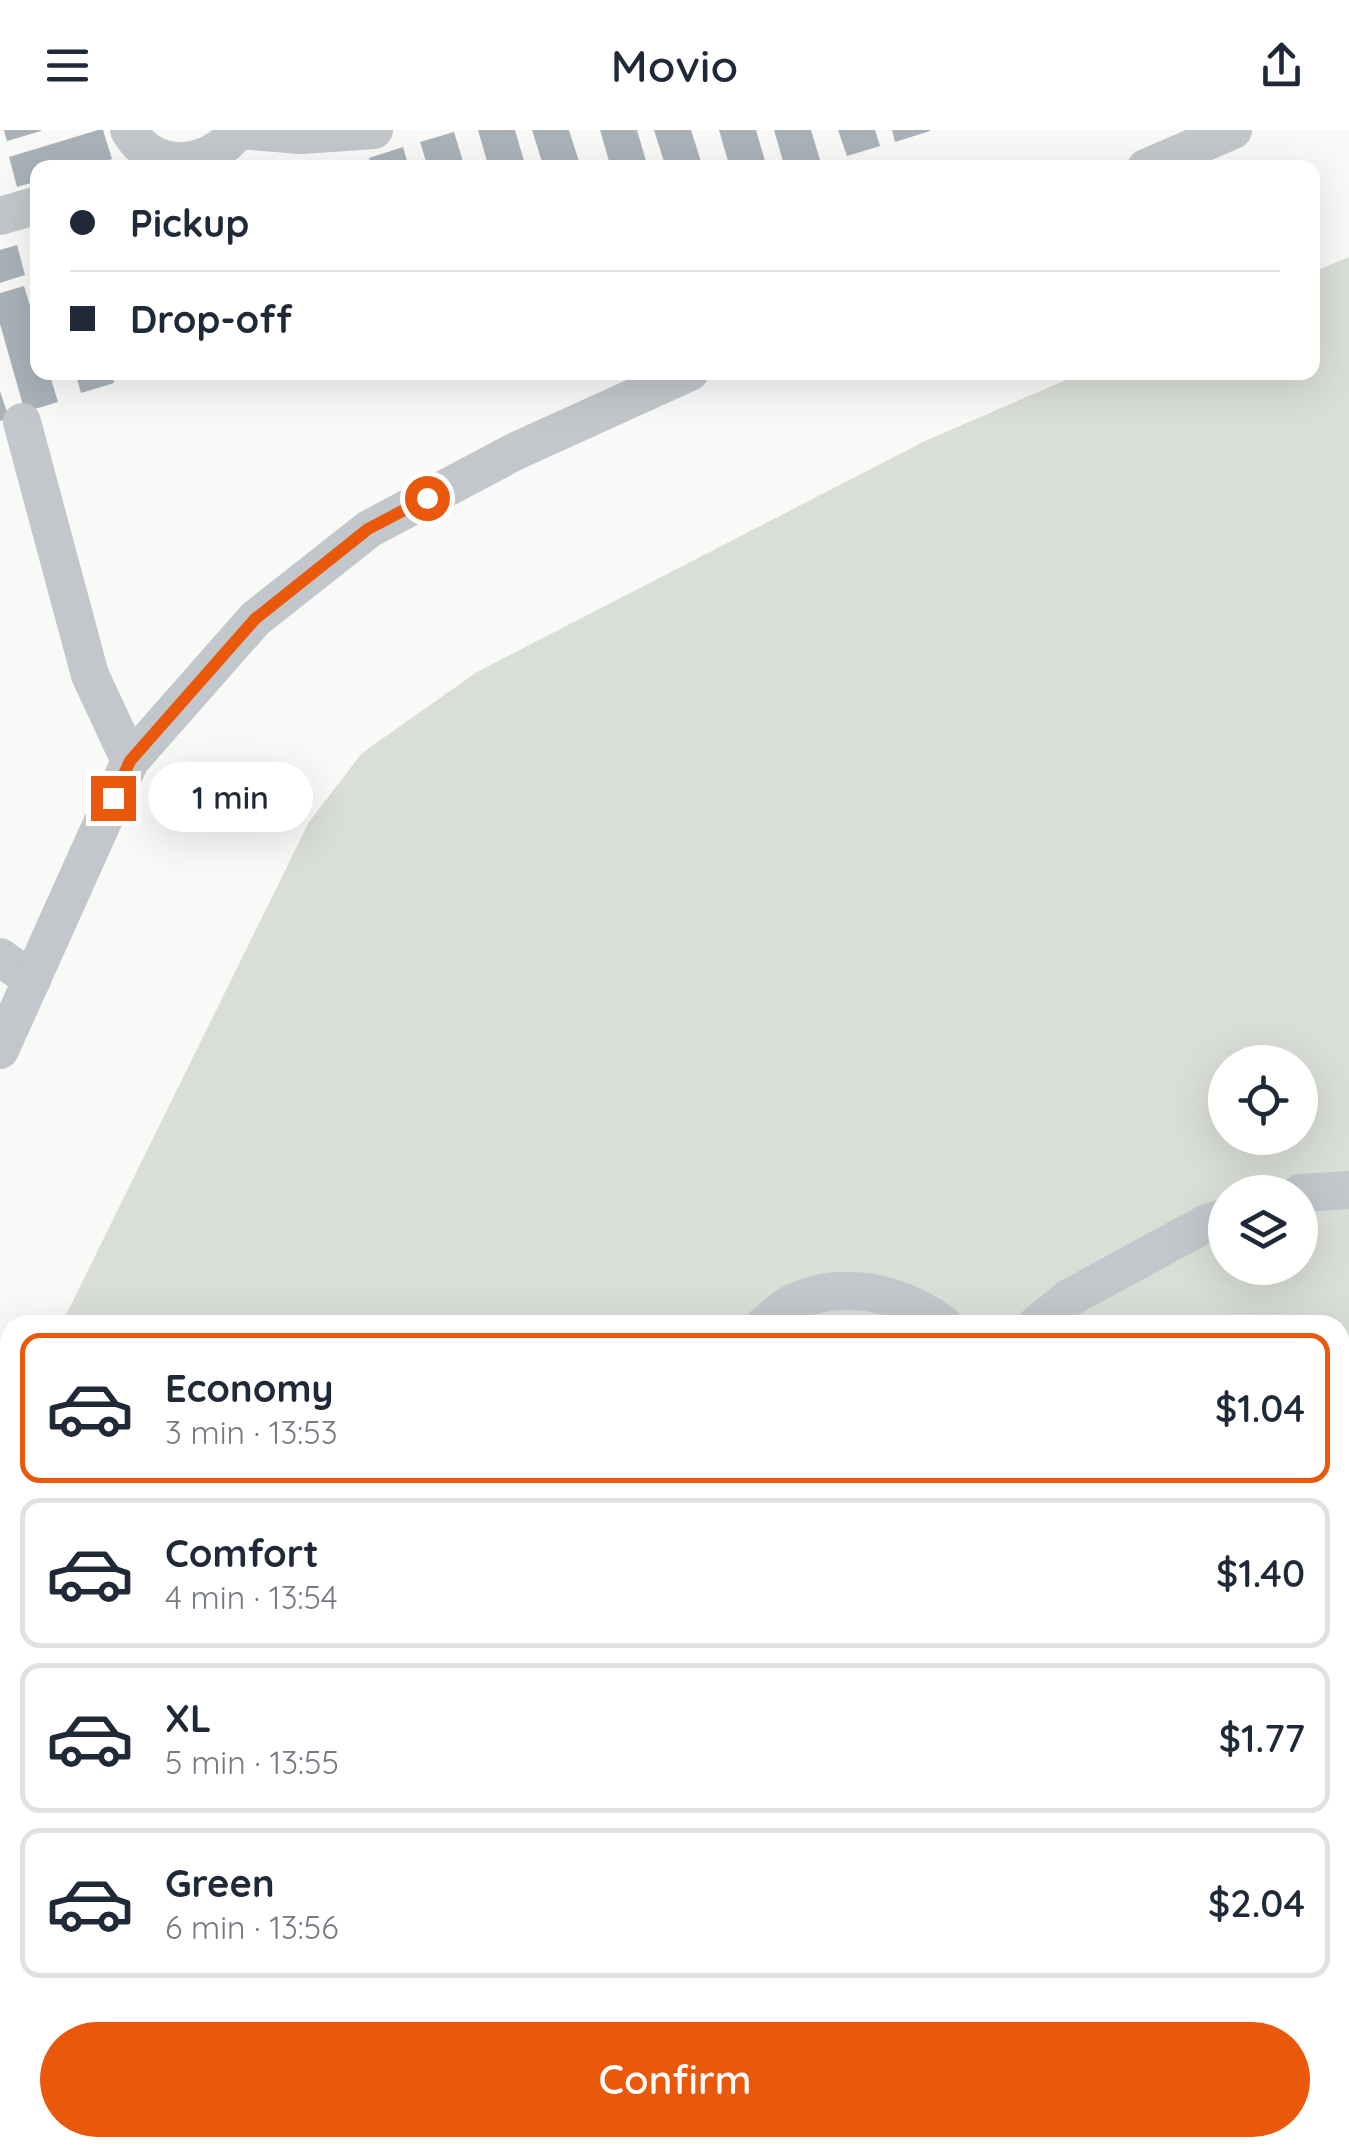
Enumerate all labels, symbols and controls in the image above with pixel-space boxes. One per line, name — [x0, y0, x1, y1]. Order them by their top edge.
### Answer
text: Movio — [611, 37, 738, 93]
icon: menu — [40, 38, 95, 93]
icon: share — [1254, 38, 1309, 93]
text: Pickup — [130, 199, 249, 247]
text: Drop-off — [130, 295, 292, 343]
route start — [405, 476, 450, 521]
callout: 1 min — [148, 763, 313, 833]
route end — [91, 776, 136, 821]
text: 1 min — [192, 777, 269, 817]
map controls — [1208, 1045, 1318, 1285]
button: locate — [1208, 1045, 1318, 1155]
button: layers — [1208, 1175, 1318, 1285]
icon: car — [45, 1363, 135, 1453]
text: Economy — [165, 1364, 334, 1412]
text: $1.04 — [1215, 1384, 1305, 1432]
text: 3 min · 13:53 — [165, 1412, 338, 1452]
icon: car — [45, 1528, 135, 1618]
text: Comfort — [165, 1529, 319, 1577]
text: $1.40 — [1216, 1549, 1305, 1597]
text: 4 min · 13:54 — [165, 1577, 338, 1617]
icon: car — [45, 1693, 135, 1783]
text: XL — [165, 1694, 211, 1742]
text: $1.77 — [1219, 1714, 1305, 1762]
text: 5 min · 13:55 — [165, 1742, 339, 1782]
icon: car — [45, 1858, 135, 1948]
text: Green — [165, 1859, 275, 1907]
text: $2.04 — [1208, 1879, 1305, 1927]
text: 6 min · 13:56 — [165, 1907, 338, 1947]
button: Confirm — [40, 2022, 1310, 2137]

